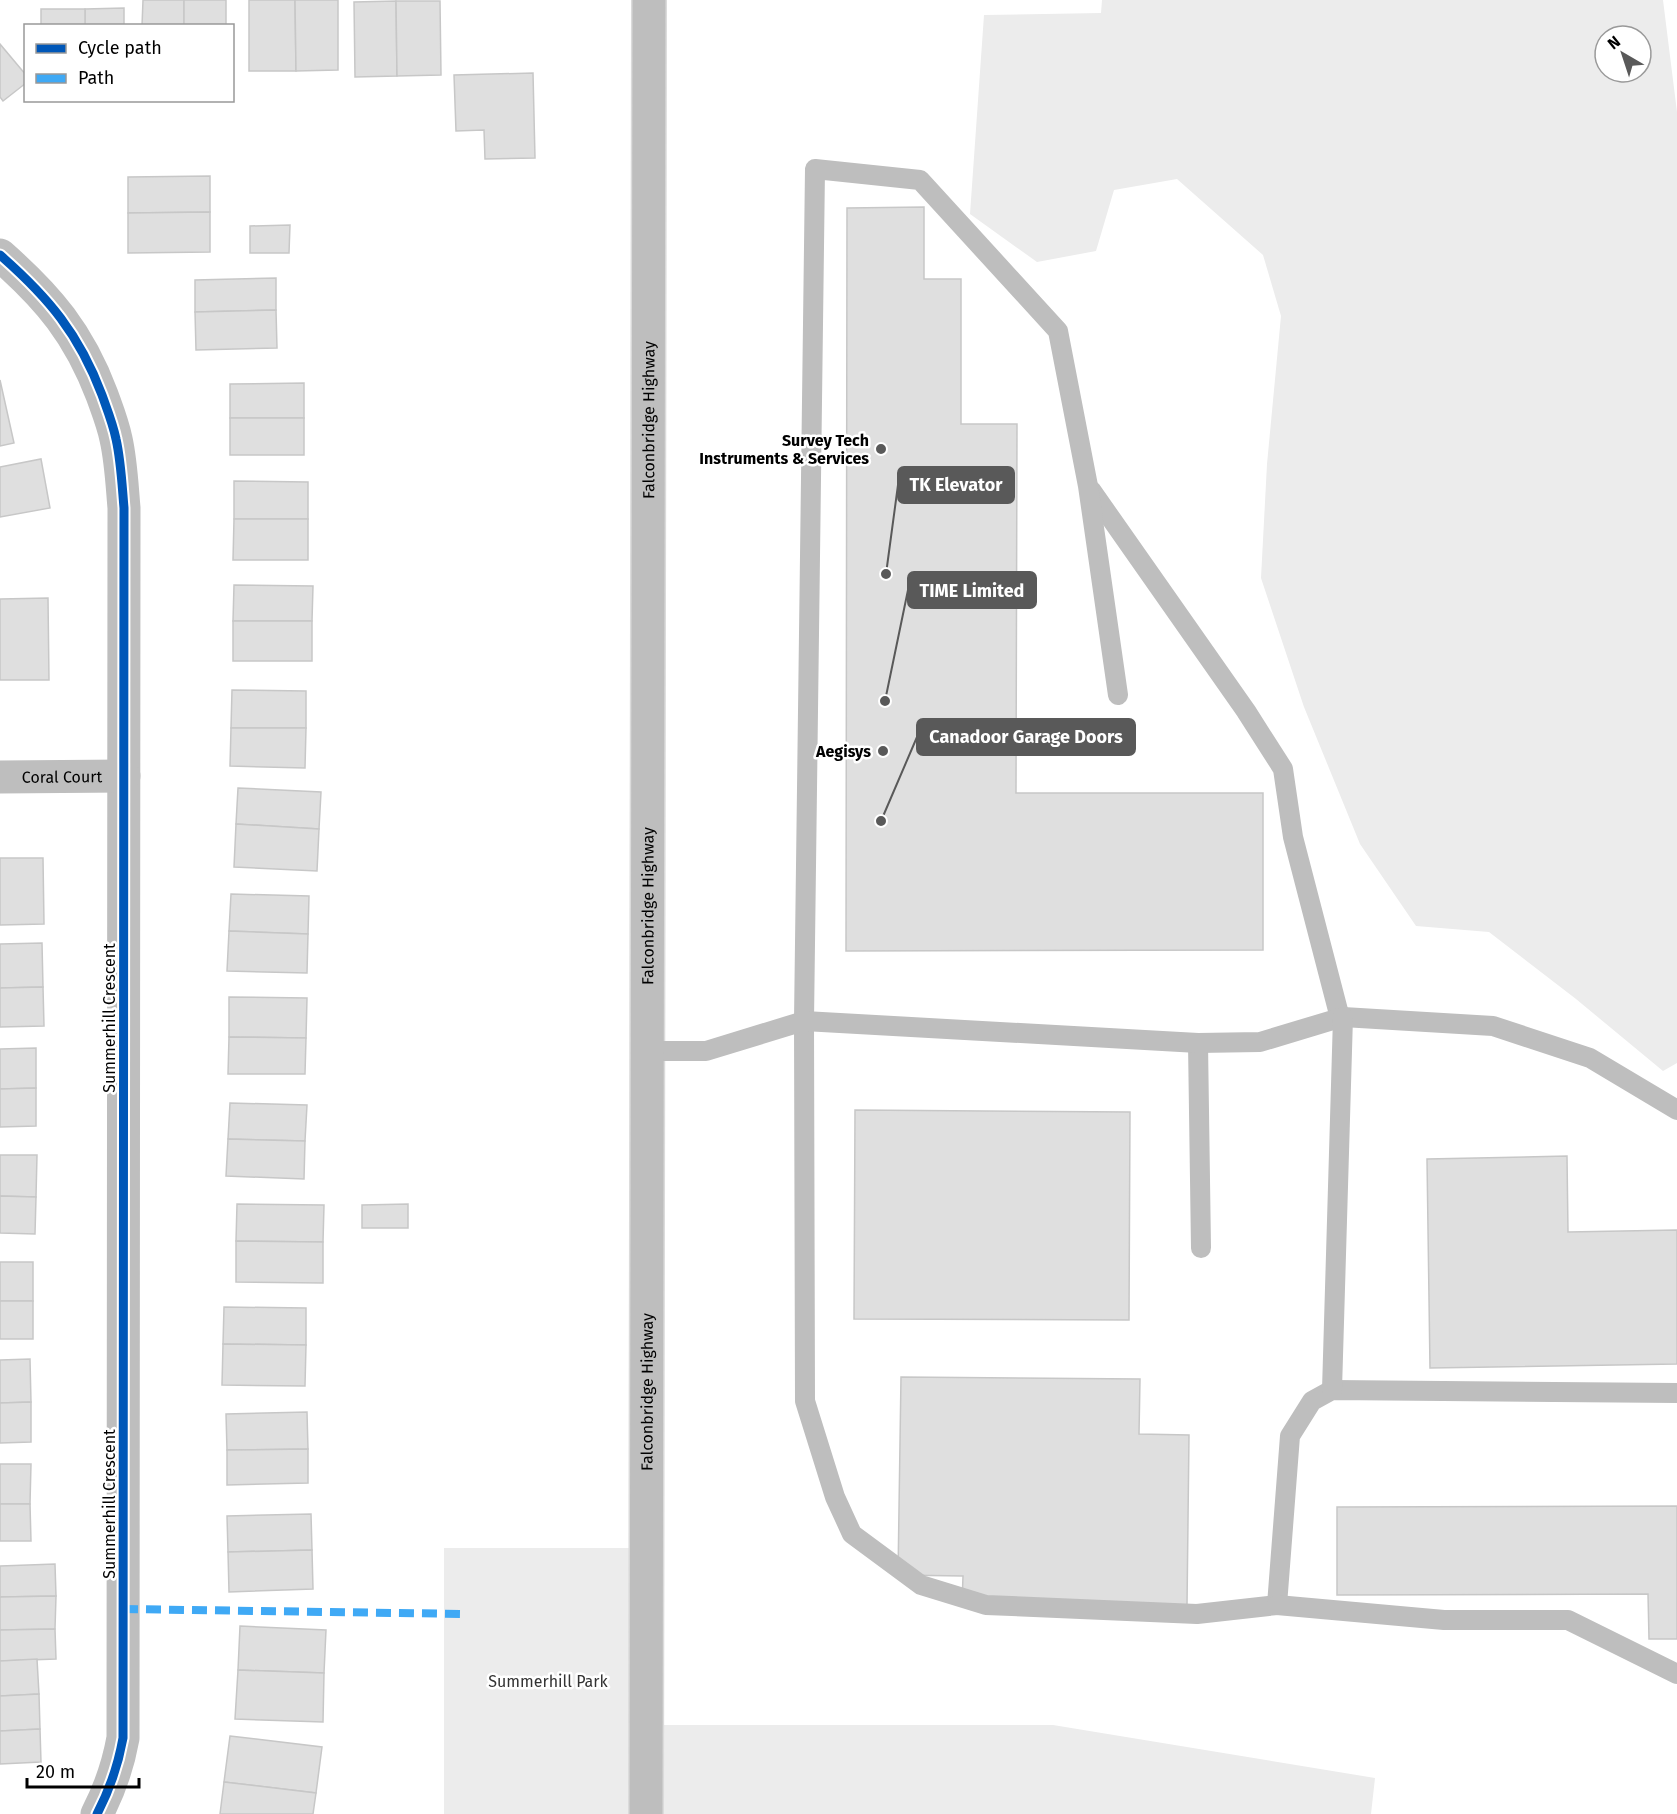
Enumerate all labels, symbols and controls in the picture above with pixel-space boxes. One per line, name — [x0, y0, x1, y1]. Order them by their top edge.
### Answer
legend — [24, 24, 234, 102]
north arrow — [1593, 24, 1653, 84]
text: N — [1604, 32, 1624, 53]
text: Cycle path — [78, 37, 162, 59]
text: Path — [78, 67, 114, 89]
street label: Falconbridge Highway — [639, 341, 658, 499]
place label: Survey Tech Instruments & Services — [699, 431, 869, 468]
marker: Survey Tech Instruments & Services — [874, 442, 888, 456]
callout: TK Elevator — [898, 467, 1014, 503]
text: TK Elevator — [910, 474, 1003, 496]
callout: TIME Limited — [908, 572, 1036, 608]
text: TIME Limited — [920, 580, 1024, 602]
callout: Canadoor Garage Doors — [917, 719, 1135, 755]
text: Canadoor Garage Doors — [929, 726, 1123, 748]
place label: Aegisys — [815, 742, 871, 761]
marker: Aegisys — [876, 744, 890, 758]
street label: Coral Court — [22, 767, 102, 786]
street label: Falconbridge Highway — [638, 827, 657, 985]
street label: Summerhill Crescent — [100, 943, 119, 1093]
street label: Falconbridge Highway — [637, 1313, 656, 1471]
street label: Summerhill Crescent — [100, 1429, 119, 1579]
park label: Summerhill Park — [488, 1672, 608, 1691]
scale bar — [27, 1751, 140, 1789]
text: 20 m — [36, 1761, 75, 1783]

